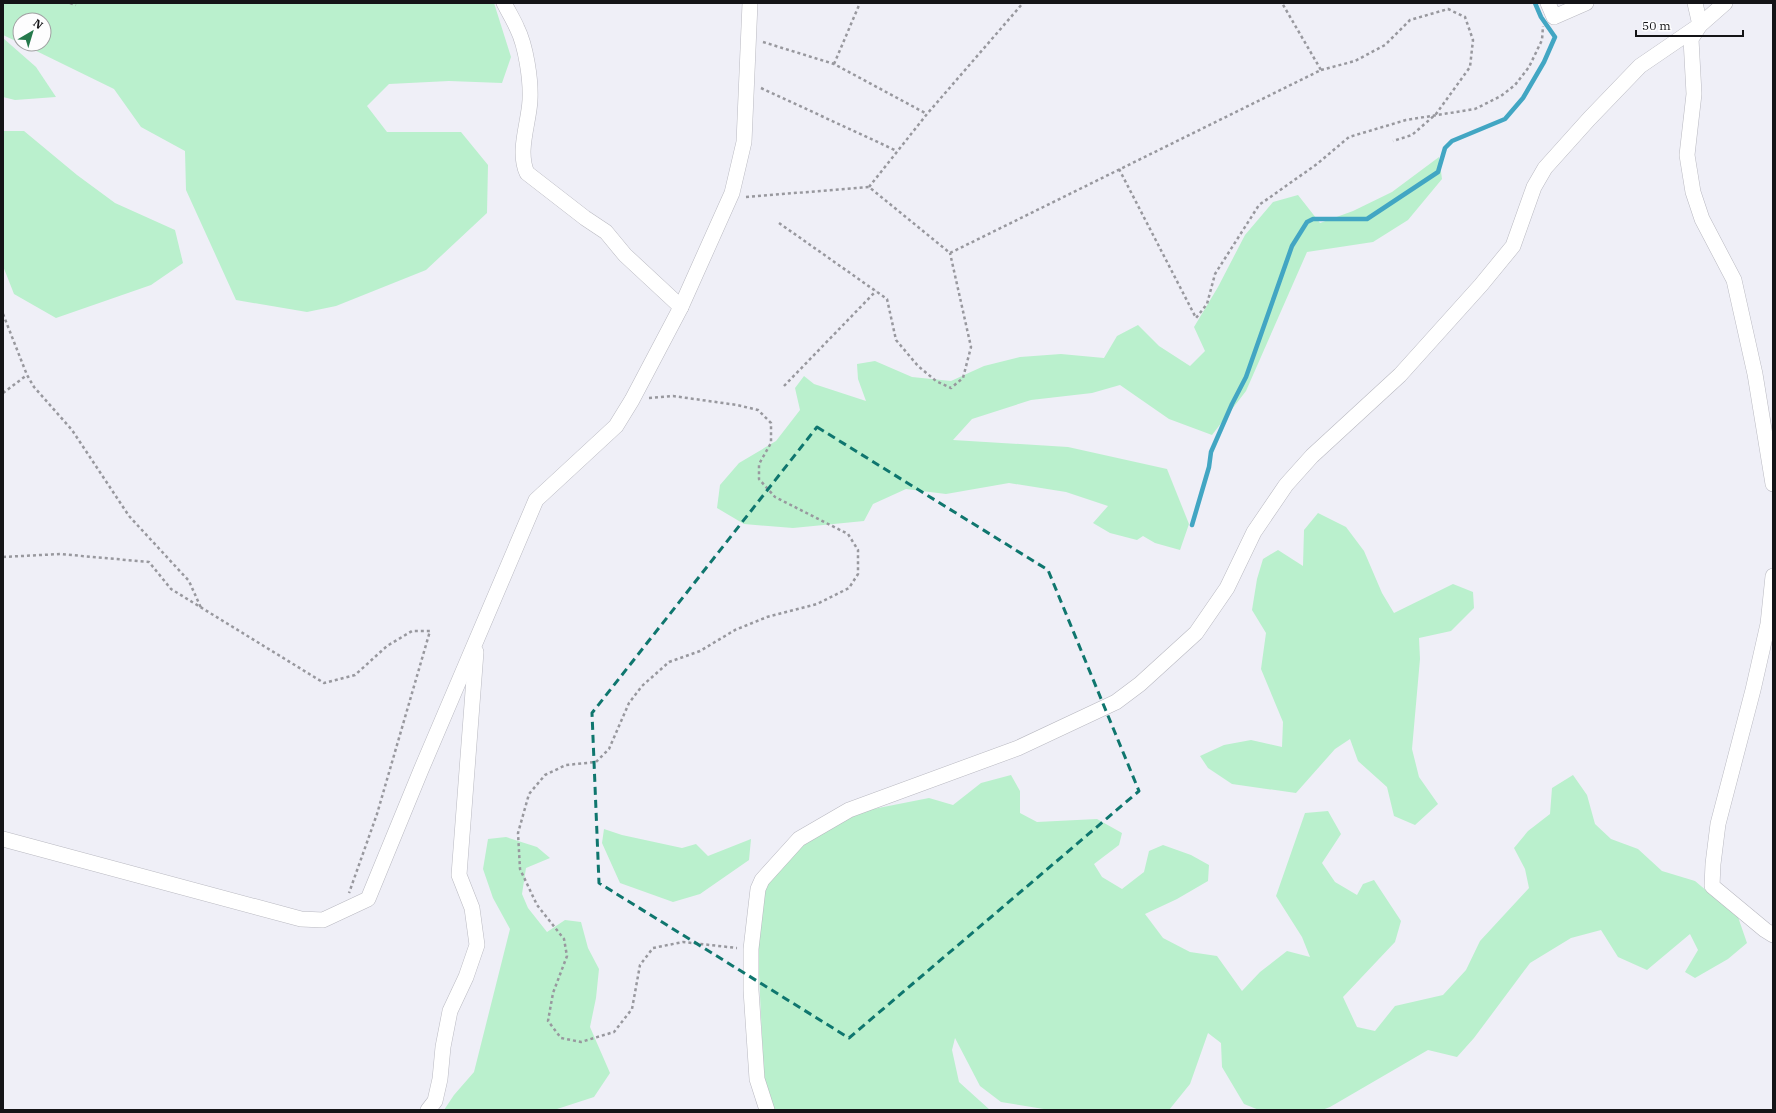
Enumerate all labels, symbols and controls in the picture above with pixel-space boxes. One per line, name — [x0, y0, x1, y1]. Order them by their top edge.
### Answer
north arrow — [12, 12, 52, 52]
scale bar — [1636, 12, 1743, 38]
text: N — [30, 16, 46, 32]
text: 50 m — [1642, 18, 1671, 33]

